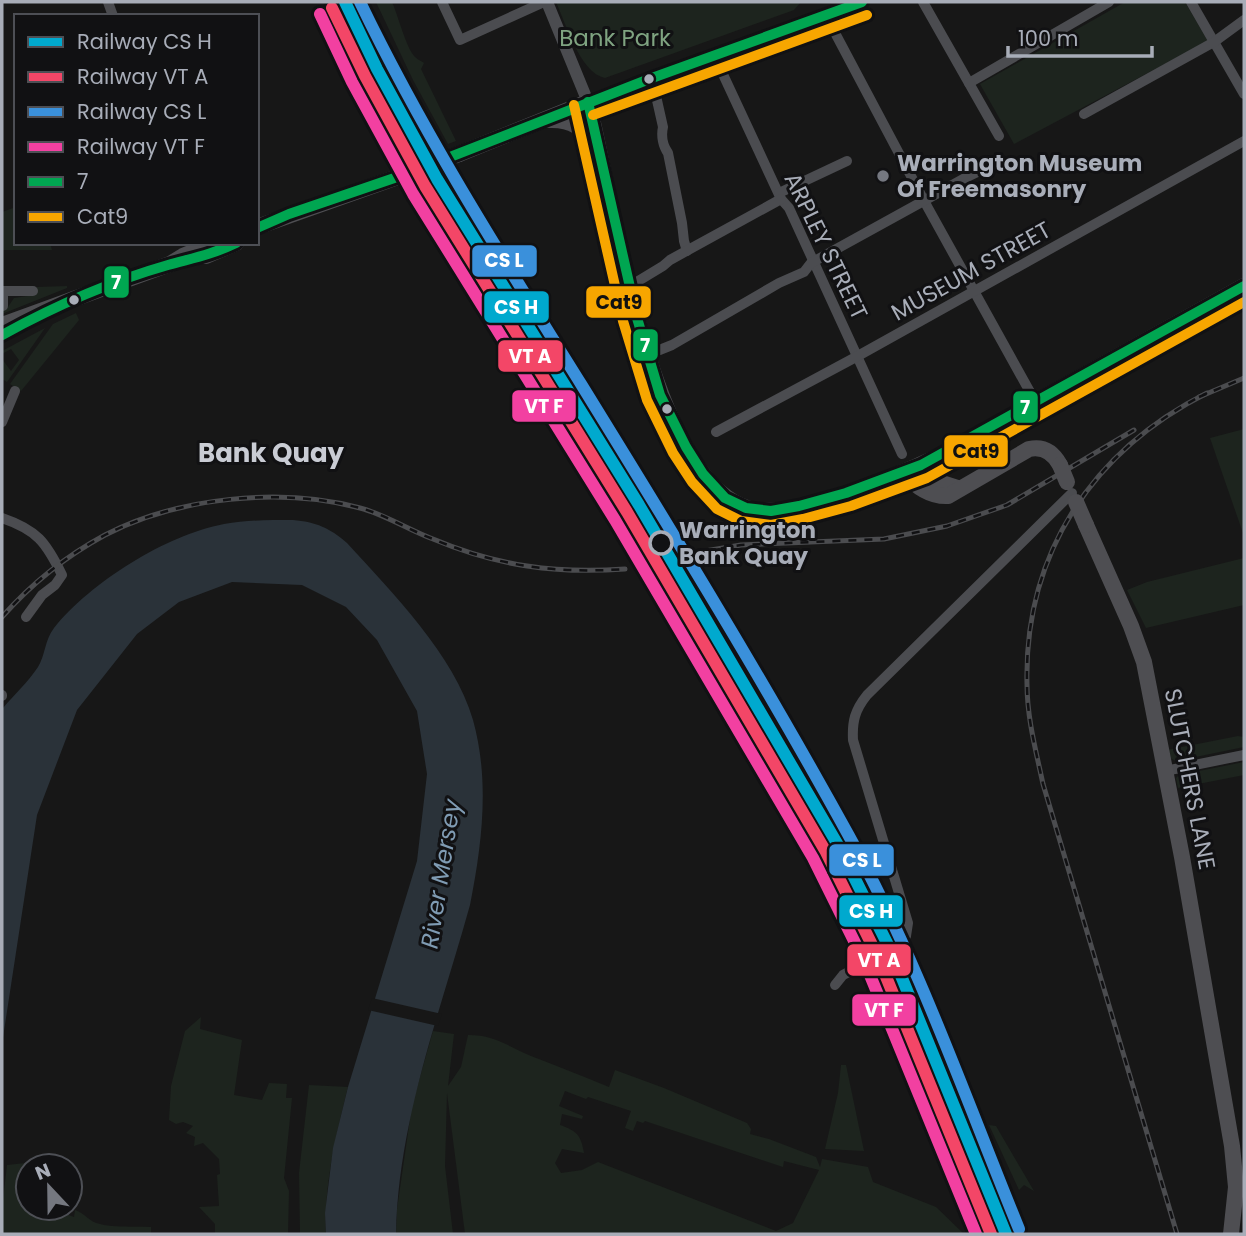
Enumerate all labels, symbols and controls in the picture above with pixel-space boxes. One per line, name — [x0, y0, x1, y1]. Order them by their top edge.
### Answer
legend — [14, 14, 259, 245]
scale bar — [1008, 14, 1152, 58]
park label: Bank Park — [559, 22, 671, 54]
text: 100 m — [1018, 24, 1078, 53]
text: Railway CS H — [77, 27, 212, 56]
text: Railway VT A — [77, 62, 208, 91]
unlabelled marker — [642, 72, 656, 86]
text: Railway CS L — [77, 97, 206, 126]
text: Railway VT F — [77, 132, 205, 161]
place label: Warrington Museum Of Freemasonry — [897, 147, 1142, 205]
text: 7 — [77, 167, 88, 196]
street label: ARPLEY STREET — [777, 167, 875, 325]
marker: Warrington Museum Of Freemasonry — [875, 168, 891, 184]
text: Cat9 — [77, 202, 128, 231]
street label: MUSEUM STREET — [885, 214, 1057, 328]
line badge: CS L — [471, 244, 538, 278]
text: CS L — [484, 247, 524, 274]
line badge: 7 — [103, 265, 130, 299]
text: 7 — [111, 269, 121, 296]
line badge: Cat9 — [585, 285, 652, 319]
text: Cat9 — [596, 289, 642, 316]
line badge: CS H — [483, 290, 550, 324]
unlabelled marker — [67, 293, 81, 307]
text: CS H — [494, 294, 538, 321]
line badge: 7 — [632, 328, 659, 362]
text: 7 — [640, 332, 650, 359]
line badge: VT A — [497, 339, 564, 373]
text: VT A — [508, 343, 552, 370]
line badge: VT F — [511, 389, 577, 423]
line badge: 7 — [1012, 390, 1039, 424]
text: VT F — [524, 393, 564, 420]
text: 7 — [1020, 394, 1030, 421]
unlabelled marker — [660, 402, 674, 416]
line badge: Cat9 — [943, 434, 1009, 468]
district label: Bank Quay — [198, 435, 345, 471]
text: Cat9 — [953, 438, 999, 465]
place label: Warrington Bank Quay — [679, 514, 816, 572]
marker: Warrington Bank Quay — [649, 531, 673, 555]
street label: SLUTCHERS LANE — [1157, 686, 1223, 872]
water label: River Mersey — [412, 796, 469, 951]
line badge: CS L — [828, 843, 895, 877]
text: CS L — [842, 847, 882, 874]
line badge: CS H — [838, 894, 904, 928]
text: CS H — [849, 898, 893, 925]
line badge: VT A — [846, 943, 912, 977]
text: VT A — [857, 947, 901, 974]
line badge: VT F — [851, 993, 917, 1027]
text: VT F — [864, 997, 904, 1024]
north arrow — [14, 1152, 84, 1222]
text: N — [31, 1157, 55, 1187]

